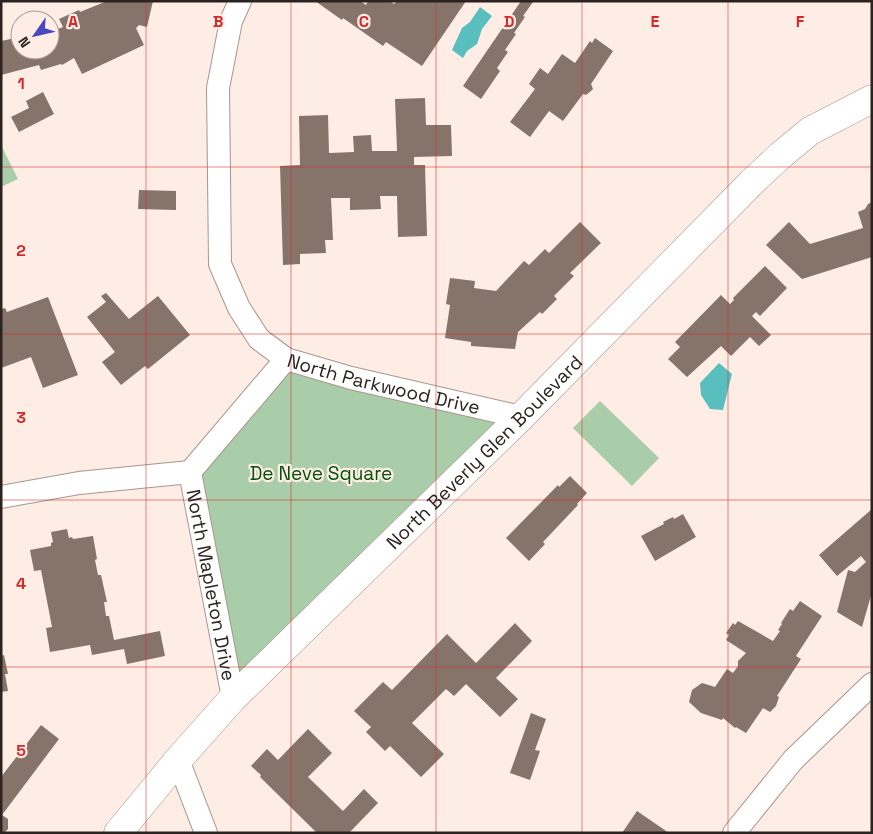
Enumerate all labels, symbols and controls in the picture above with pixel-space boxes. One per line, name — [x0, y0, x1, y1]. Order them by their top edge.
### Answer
north arrow — [10, 10, 60, 60]
text: A — [68, 11, 78, 32]
text: B — [213, 11, 223, 32]
text: C — [359, 11, 369, 32]
text: D — [504, 11, 514, 32]
text: E — [651, 11, 660, 32]
text: F — [796, 11, 805, 32]
text: N — [14, 33, 34, 51]
text: 1 — [17, 73, 25, 94]
text: 2 — [16, 240, 26, 261]
street label: North Parkwood Drive — [284, 348, 482, 420]
street label: North Beverly Glen Boulevard — [381, 350, 588, 555]
text: 3 — [16, 407, 26, 428]
park label: De Neve Square — [250, 461, 392, 486]
street label: North Mapleton Drive — [181, 487, 241, 683]
text: 4 — [16, 573, 26, 594]
text: 5 — [16, 740, 26, 761]

